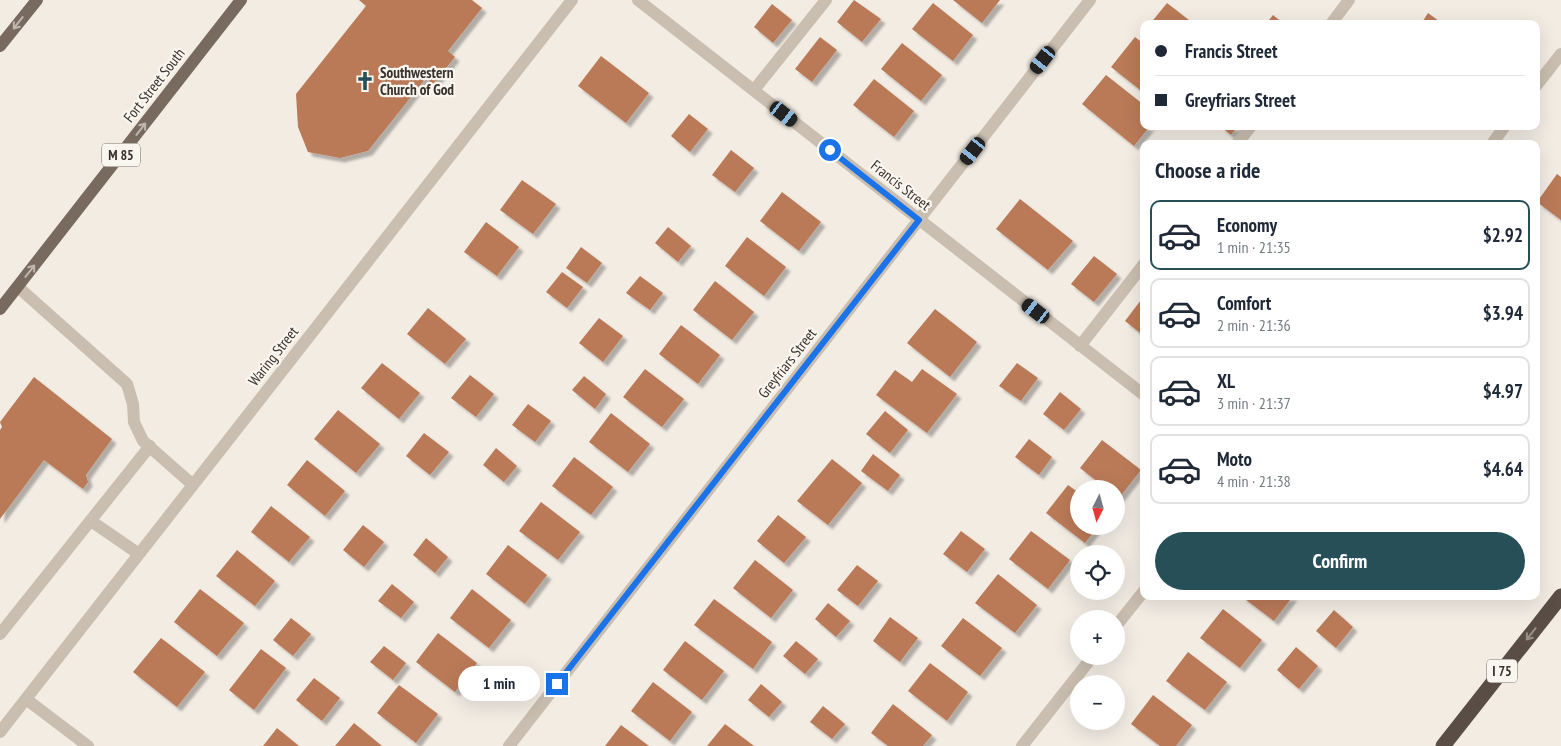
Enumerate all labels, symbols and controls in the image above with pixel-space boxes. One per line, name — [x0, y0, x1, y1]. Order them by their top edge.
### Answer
one-way arrow — [13, 16, 24, 29]
text: Francis Street — [1185, 39, 1278, 63]
street label: Fort Street South — [119, 44, 189, 126]
car — [1027, 44, 1058, 76]
place label: Southwestern Church of God — [380, 63, 454, 99]
church icon: Southwestern Church of God — [354, 70, 376, 92]
text: Greyfriars Street — [1185, 88, 1296, 112]
car — [767, 99, 800, 129]
one-way arrow — [135, 123, 146, 136]
car — [957, 135, 988, 167]
route start — [819, 139, 841, 161]
road number: M 85 — [102, 144, 140, 166]
street label: Francis Street — [867, 156, 935, 214]
text: Choose a ride — [1155, 156, 1260, 184]
icon: car — [1157, 213, 1202, 258]
text: Economy — [1217, 213, 1277, 237]
text: $2.92 — [1483, 223, 1523, 247]
text: 1 min · 21:35 — [1217, 237, 1291, 257]
one-way arrow — [25, 264, 35, 278]
icon: car — [1157, 291, 1202, 336]
text: Comfort — [1217, 291, 1271, 315]
car — [1019, 296, 1052, 326]
text: $3.94 — [1483, 301, 1523, 325]
text: 2 min · 21:36 — [1217, 315, 1291, 335]
street label: Waring Street — [244, 322, 302, 390]
street label: Greyfriars Street — [754, 324, 820, 402]
icon: car — [1157, 369, 1202, 414]
text: XL — [1217, 369, 1235, 393]
text: $4.97 — [1483, 379, 1523, 403]
text: 3 min · 21:37 — [1217, 393, 1291, 413]
icon: car — [1157, 447, 1202, 492]
text: Moto — [1217, 447, 1252, 471]
text: $4.64 — [1483, 457, 1523, 481]
text: 4 min · 21:38 — [1217, 471, 1291, 491]
north arrow — [1070, 480, 1125, 535]
map controls — [1070, 480, 1125, 730]
button: Confirm — [1155, 532, 1525, 590]
button: locate — [1070, 545, 1125, 600]
button: + — [1070, 610, 1125, 665]
one-way arrow — [1526, 627, 1536, 641]
road number: I 75 — [1487, 659, 1517, 682]
callout: 1 min — [457, 666, 540, 702]
text: 1 min — [483, 673, 515, 693]
route end — [546, 673, 568, 695]
button: − — [1070, 675, 1125, 730]

